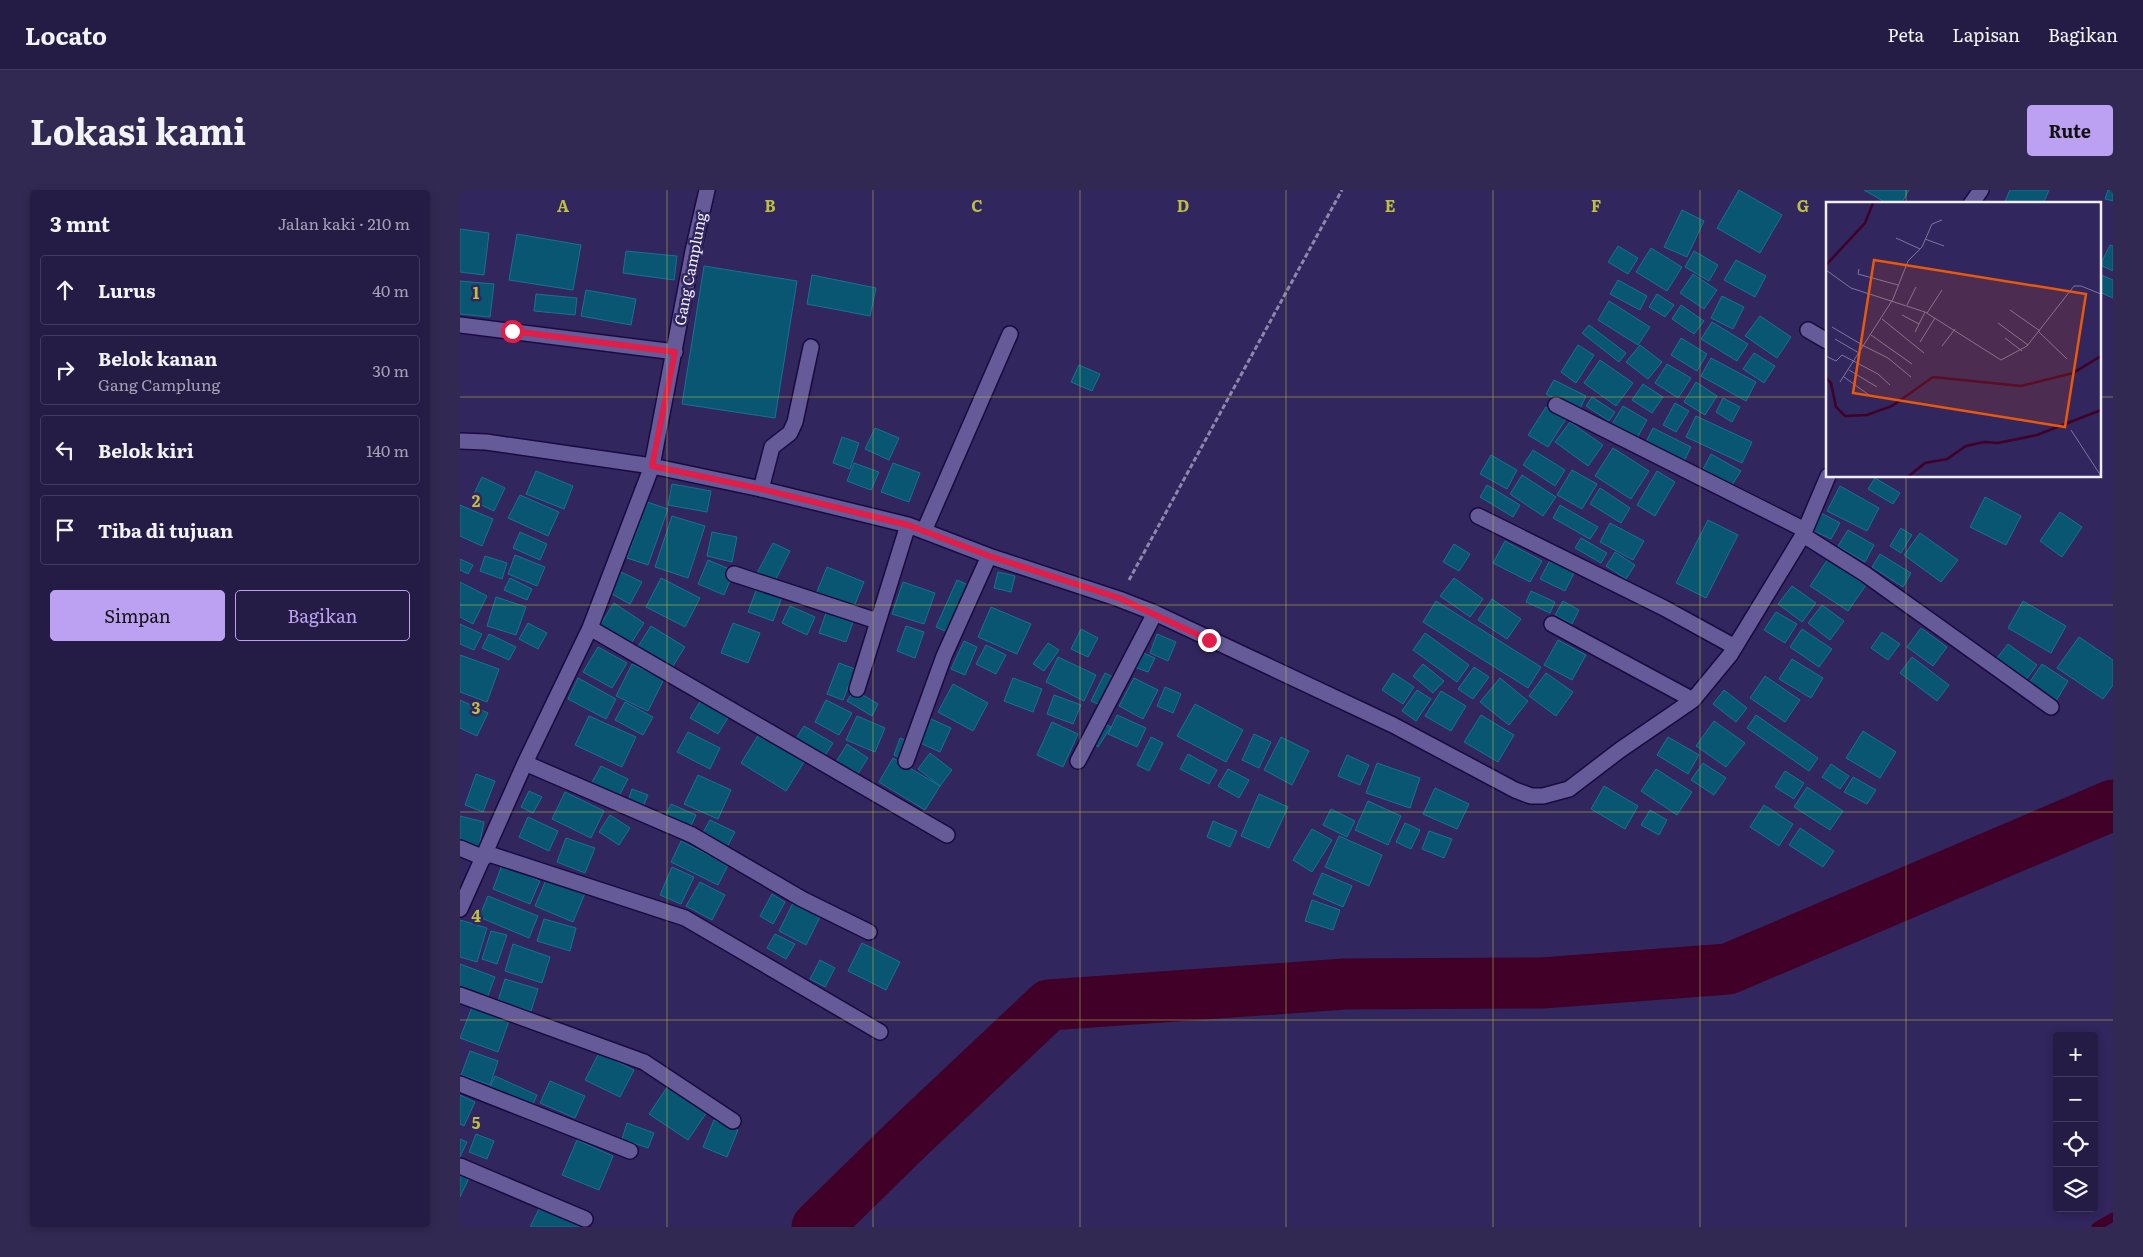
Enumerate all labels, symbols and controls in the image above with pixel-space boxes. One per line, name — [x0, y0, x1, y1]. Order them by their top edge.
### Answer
text: Locato — [25, 17, 107, 52]
text: Peta — [1888, 21, 1924, 48]
text: Lapisan — [1952, 21, 2020, 48]
text: Bagikan — [2048, 21, 2118, 48]
text: Lokasi kami — [30, 104, 246, 156]
button: Rute — [2027, 105, 2113, 156]
text: A — [557, 193, 569, 217]
text: B — [764, 193, 776, 217]
text: C — [971, 193, 983, 217]
text: D — [1177, 193, 1189, 217]
text: E — [1385, 193, 1396, 217]
text: F — [1591, 193, 1601, 217]
text: G — [1797, 193, 1809, 217]
inset map — [1826, 202, 2100, 478]
text: 3 mnt — [50, 207, 110, 238]
street label: Gang Camplung — [667, 210, 712, 327]
text: Jalan kaki · 210 m — [278, 211, 410, 235]
icon: ahead — [51, 276, 79, 304]
text: Lurus — [98, 276, 155, 304]
text: 40 m — [372, 278, 409, 302]
text: 1 — [473, 280, 480, 304]
route start — [501, 320, 524, 343]
text: Belok kanan — [98, 344, 217, 372]
icon: right — [51, 356, 79, 384]
text: 30 m — [372, 358, 409, 382]
text: Gang Camplung — [98, 372, 220, 396]
icon: left — [51, 436, 79, 464]
text: Belok kiri — [98, 436, 194, 464]
text: 140 m — [366, 438, 409, 462]
text: 2 — [472, 488, 481, 512]
icon: arrive — [51, 516, 79, 544]
text: Tiba di tujuan — [98, 516, 233, 544]
button: Simpan — [50, 590, 225, 641]
button: Bagikan — [235, 590, 410, 641]
route end — [1198, 629, 1221, 652]
text: 3 — [472, 695, 481, 719]
text: 4 — [471, 903, 481, 927]
map controls — [2053, 1032, 2098, 1212]
button: + — [2053, 1032, 2098, 1077]
button: − — [2053, 1077, 2098, 1122]
text: 5 — [472, 1110, 481, 1134]
button: locate — [2053, 1122, 2098, 1167]
button: layers — [2053, 1167, 2098, 1212]

